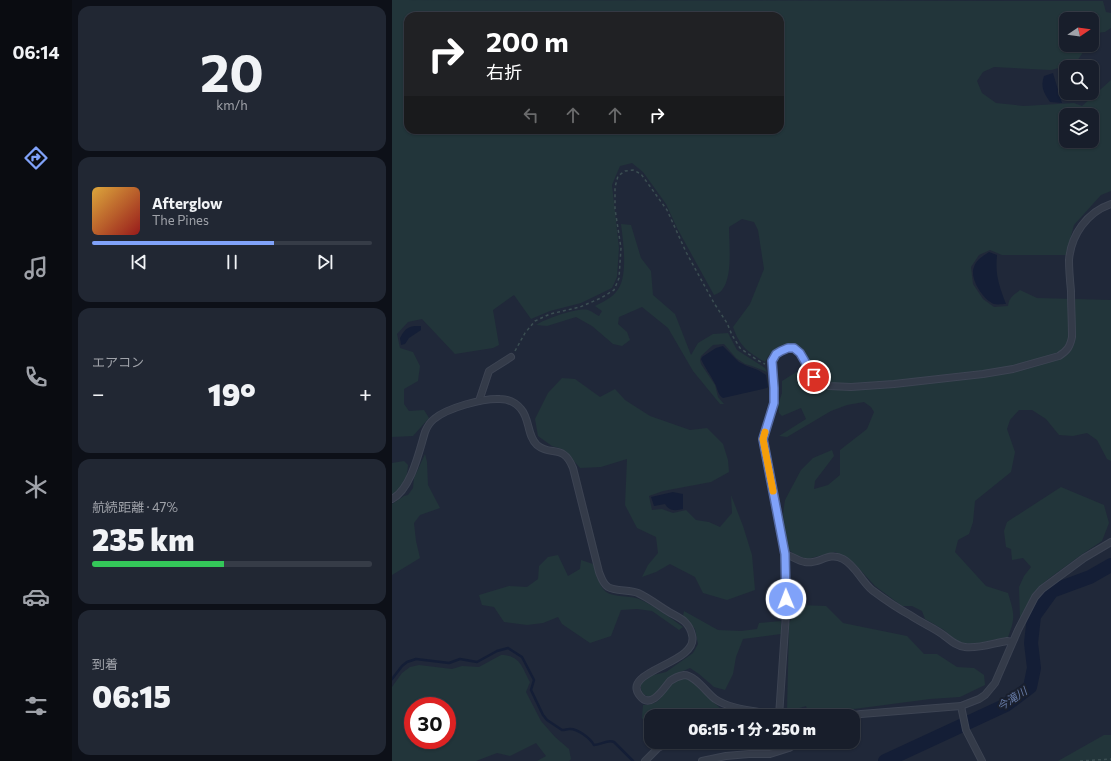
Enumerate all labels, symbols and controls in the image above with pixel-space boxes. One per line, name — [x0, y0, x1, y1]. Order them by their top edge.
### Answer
north arrow — [1059, 12, 1099, 52]
map controls — [1059, 12, 1099, 148]
text: 200 m — [486, 24, 569, 58]
icon: right — [420, 28, 472, 80]
text: 20 — [200, 39, 264, 103]
text: 06:14 — [12, 41, 60, 63]
button: search — [1059, 60, 1099, 100]
text: 右折 — [486, 61, 522, 83]
text: km/h — [216, 97, 248, 113]
icon: left — [520, 104, 542, 126]
icon: ahead — [562, 104, 584, 126]
icon: ahead — [604, 104, 626, 126]
icon: right — [646, 104, 668, 126]
button: layers — [1059, 108, 1099, 148]
icon: directions — [22, 144, 50, 172]
text: Afterglow — [152, 194, 222, 212]
text: The Pines — [152, 212, 209, 228]
icon: previous — [128, 251, 150, 273]
icon: pause — [221, 251, 243, 273]
icon: next — [314, 251, 336, 273]
icon: music — [22, 254, 50, 282]
text: エアコン — [92, 354, 144, 370]
pin — [797, 360, 831, 394]
icon: phone — [22, 363, 50, 391]
icon: arrive — [803, 366, 825, 388]
text: 19° — [208, 375, 256, 412]
text: − — [92, 380, 105, 407]
text: + — [359, 380, 372, 407]
icon: climate — [22, 473, 50, 501]
text: 航続距離 · 47% — [92, 499, 178, 515]
text: 235 km — [92, 520, 194, 557]
position arrow — [765, 578, 807, 620]
icon: car — [22, 583, 50, 611]
text: 到着 — [92, 656, 118, 672]
text: 06:15 — [92, 677, 171, 714]
water label: 今滝川 — [994, 684, 1030, 713]
icon: filters — [22, 692, 50, 720]
speed limit sign: 30 — [404, 697, 456, 749]
text: 06:15 · 1 分 · 250 m — [688, 720, 816, 738]

